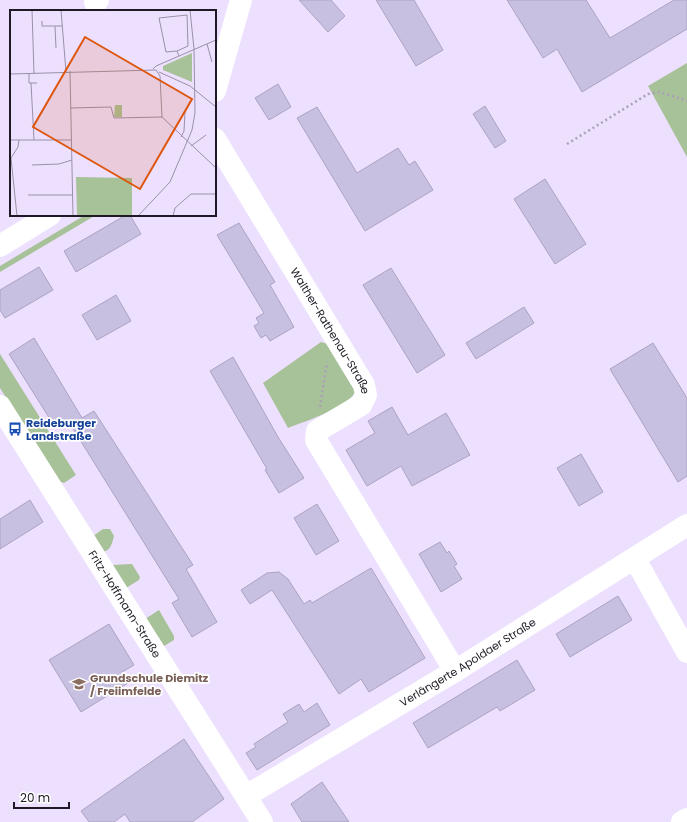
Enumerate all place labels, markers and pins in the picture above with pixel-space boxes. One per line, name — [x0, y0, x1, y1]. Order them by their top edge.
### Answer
place label: Reideburger Landstraße — [26, 415, 96, 444]
bus stop icon: Reideburger Landstraße — [7, 421, 23, 437]
place label: Grundschule Diemitz / Freiimfelde — [90, 670, 209, 699]
school or university icon: Grundschule Diemitz / Freiimfelde — [71, 676, 87, 692]

